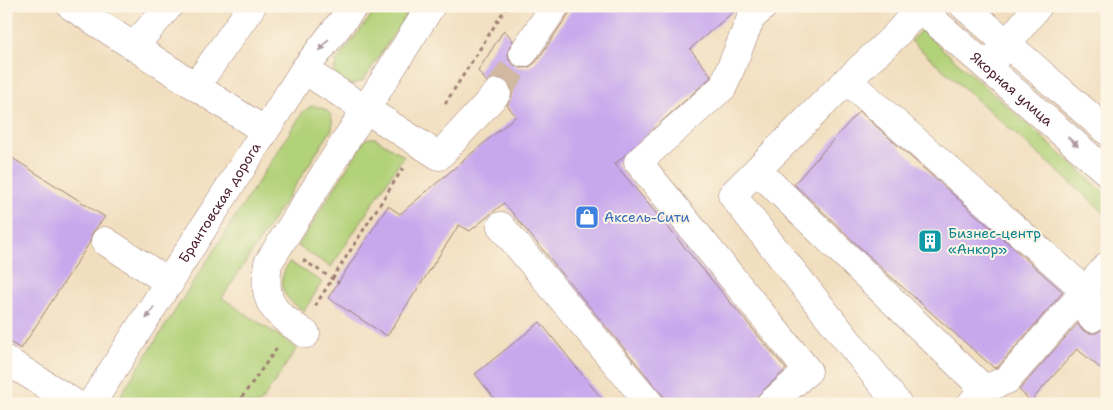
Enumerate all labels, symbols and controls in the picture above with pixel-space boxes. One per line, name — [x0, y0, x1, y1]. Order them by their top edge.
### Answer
one-way arrow — [319, 38, 330, 51]
street label: Якорная улица — [967, 48, 1057, 130]
one-way arrow — [1066, 136, 1078, 148]
street label: Брантовская дорога — [174, 139, 265, 266]
shop icon: Аксель-Сити — [574, 204, 600, 230]
place label: Аксель-Сити — [604, 208, 690, 226]
place label: Бизнес-центр «Анкор» — [948, 224, 1041, 258]
building icon: Бизнес-центр «Анкор» — [917, 228, 943, 254]
one-way arrow — [146, 306, 155, 320]

